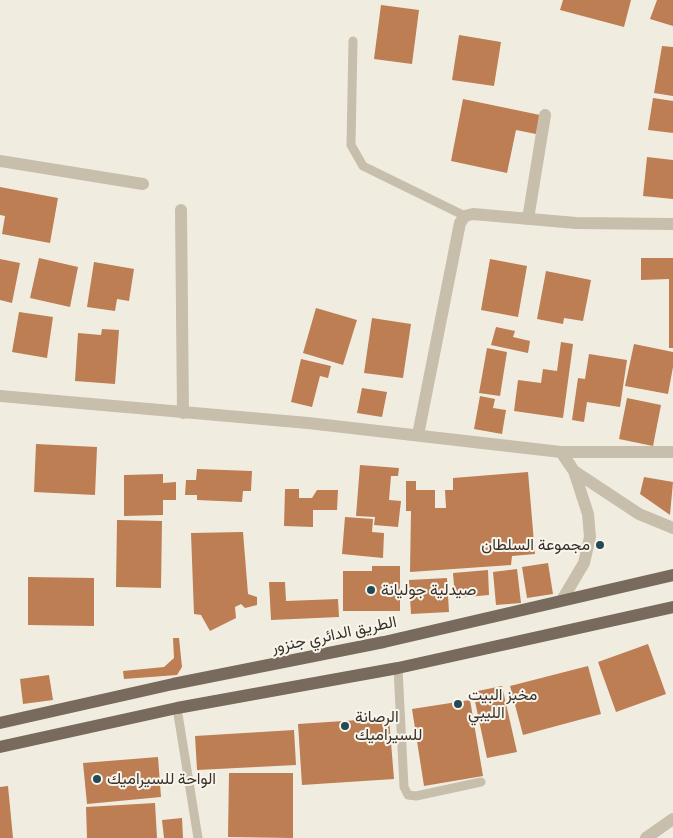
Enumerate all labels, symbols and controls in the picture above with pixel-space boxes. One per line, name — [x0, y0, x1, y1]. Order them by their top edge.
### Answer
place label: مجموعة السلطان — [481, 535, 590, 555]
marker: مجموعة السلطان — [594, 539, 606, 551]
place label: صيدلية جوليانة — [381, 580, 476, 600]
marker: صيدلية جوليانة — [365, 584, 377, 596]
street label: الطريق الدائري جنزور — [270, 612, 398, 658]
place label: مخبز البيت الليبي — [468, 685, 537, 723]
marker: مخبز البيت الليبي — [452, 698, 464, 710]
place label: الرصانة للسيراميك — [355, 707, 422, 745]
marker: الرصانة للسيراميك — [339, 720, 351, 732]
place label: الواحة للسيراميك — [107, 769, 216, 789]
marker: الواحة للسيراميك — [91, 773, 103, 785]

